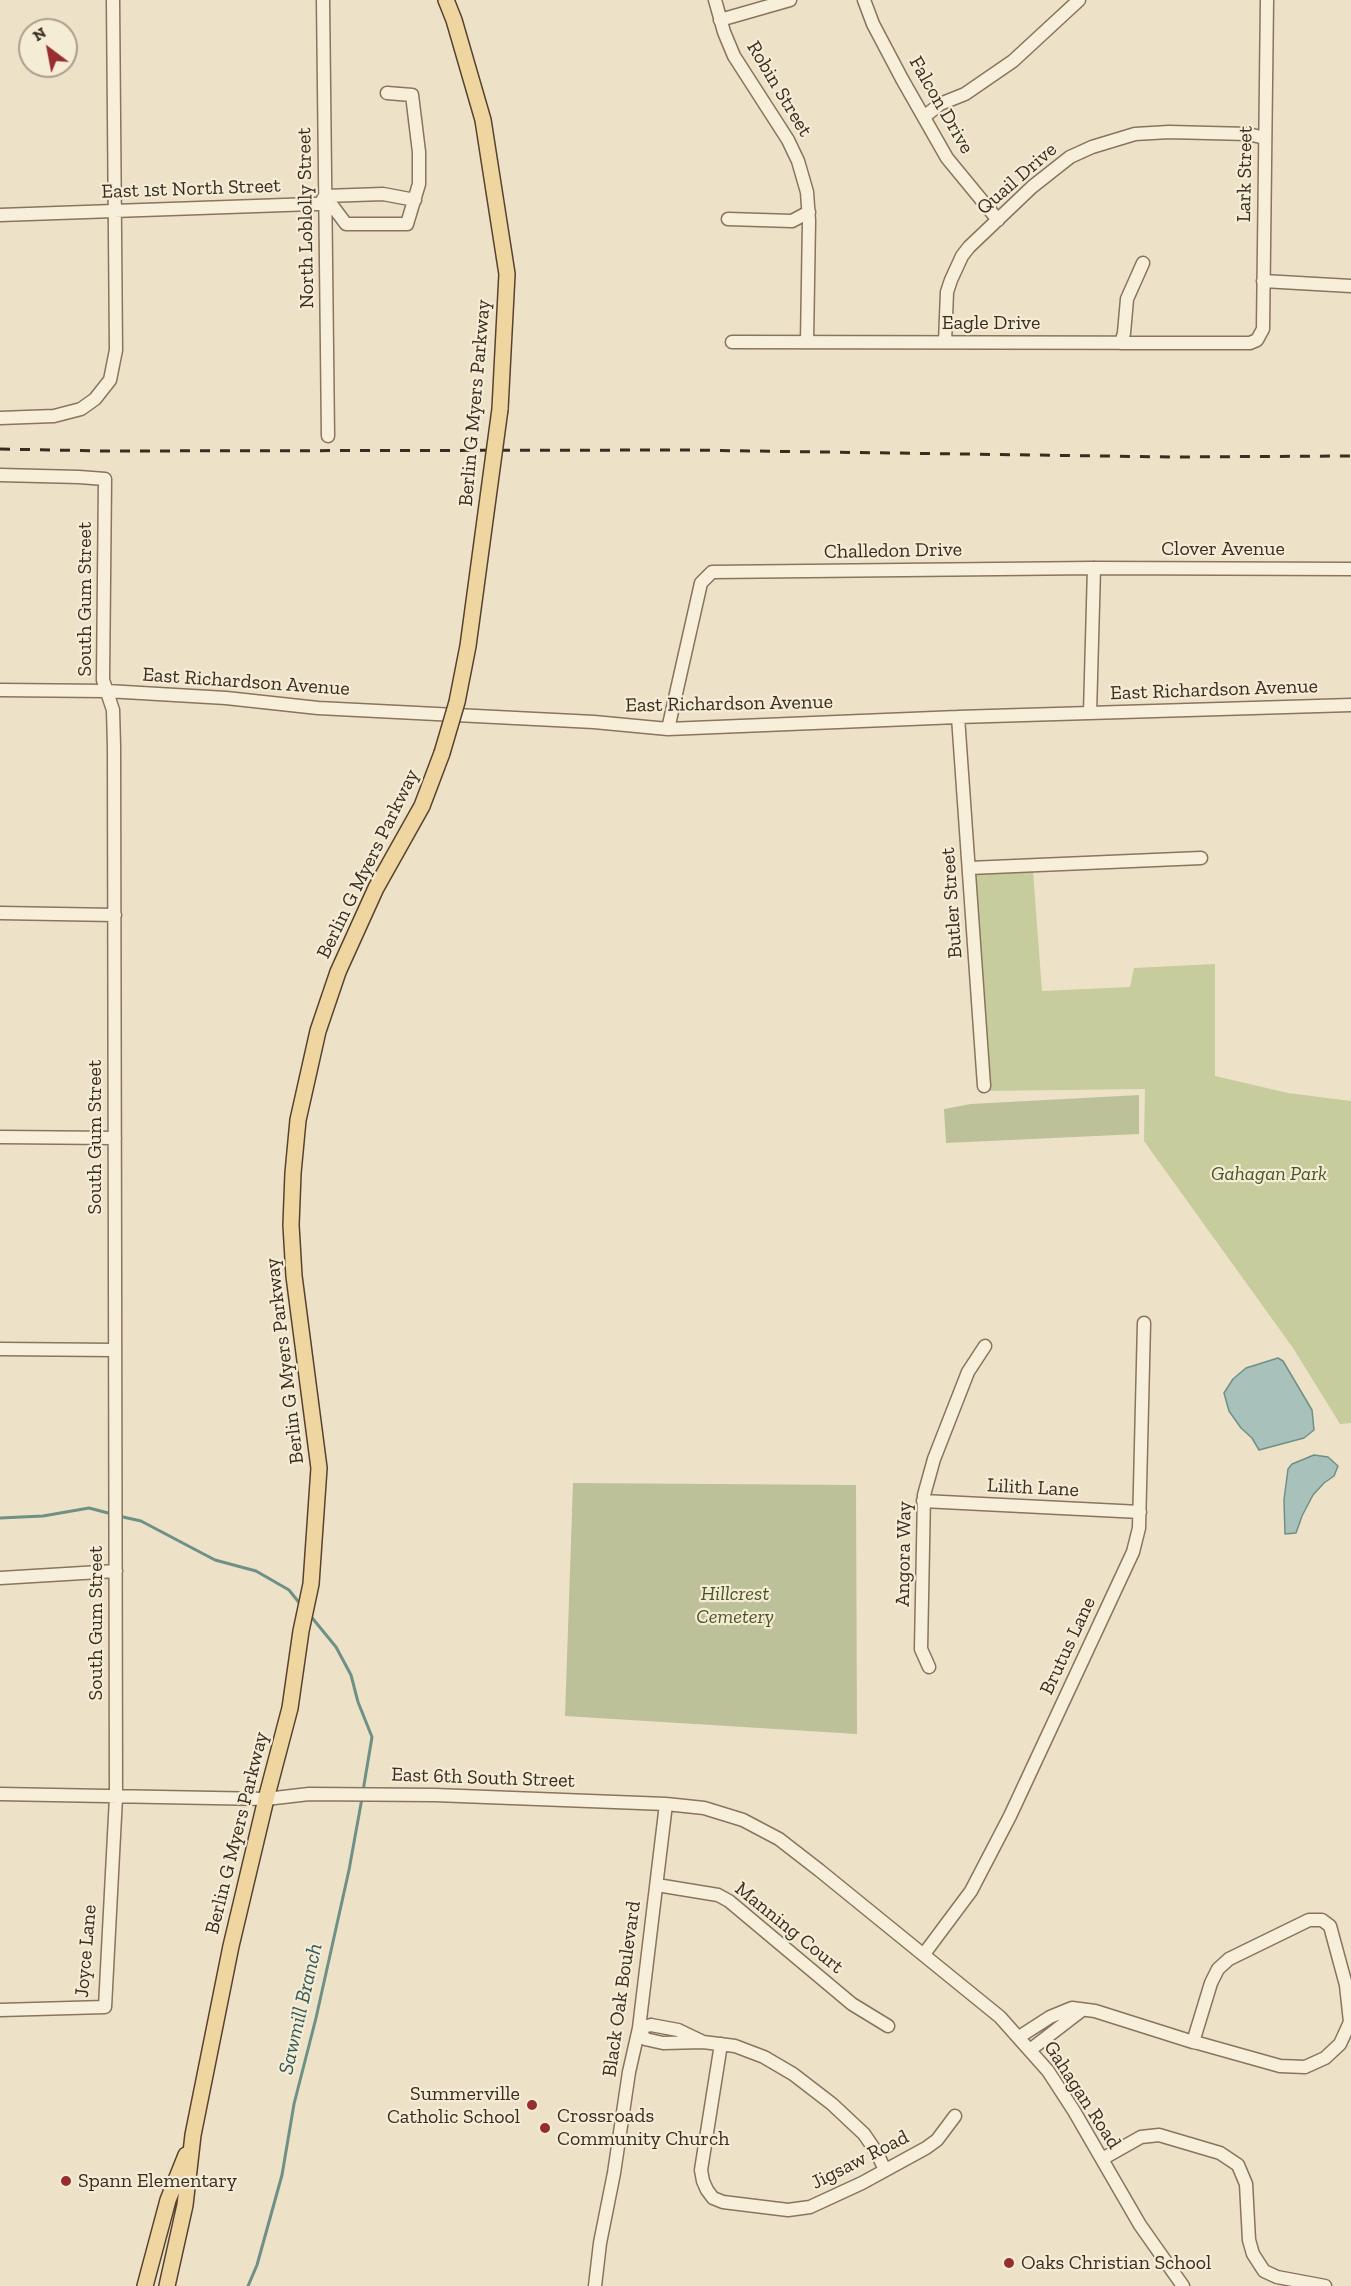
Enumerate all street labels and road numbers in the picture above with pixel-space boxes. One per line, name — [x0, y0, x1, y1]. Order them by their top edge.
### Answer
street label: Robin Street — [741, 37, 817, 141]
street label: Falcon Drive — [903, 52, 979, 158]
street label: Lark Street — [1232, 126, 1258, 222]
street label: North Loblolly Street — [292, 127, 320, 309]
street label: Quail Drive — [972, 138, 1062, 220]
street label: East 1st North Street — [101, 174, 281, 204]
street label: Berlin G Myers Parkway — [454, 299, 496, 507]
street label: Eagle Drive — [942, 311, 1040, 335]
street label: South Gum Street — [73, 522, 97, 676]
street label: Clover Avenue — [1161, 537, 1285, 561]
street label: Challedon Drive — [824, 538, 962, 564]
street label: East Richardson Avenue — [141, 663, 351, 701]
street label: East Richardson Avenue — [1110, 674, 1318, 706]
street label: East Richardson Avenue — [625, 690, 833, 718]
street label: Berlin G Myers Parkway — [312, 765, 424, 963]
street label: Butler Street — [936, 847, 968, 959]
street label: South Gum Street — [83, 1060, 107, 1214]
street label: Berlin G Myers Parkway — [260, 1257, 310, 1465]
street label: Lilith Lane — [986, 1474, 1080, 1502]
street label: Angora Way — [891, 1501, 917, 1607]
street label: South Gum Street — [84, 1546, 108, 1700]
street label: Brutus Lane — [1035, 1593, 1101, 1699]
street label: Berlin G Myers Parkway — [200, 1729, 274, 1937]
street label: East 6th South Street — [391, 1763, 575, 1793]
street label: Manning Court — [730, 1877, 848, 1979]
street label: Black Oak Boulevard — [598, 1900, 646, 2078]
street label: Joyce Lane — [70, 1904, 102, 1998]
street label: Gahagan Road — [1038, 2036, 1126, 2154]
street label: Jigsaw Road — [807, 2125, 913, 2195]

